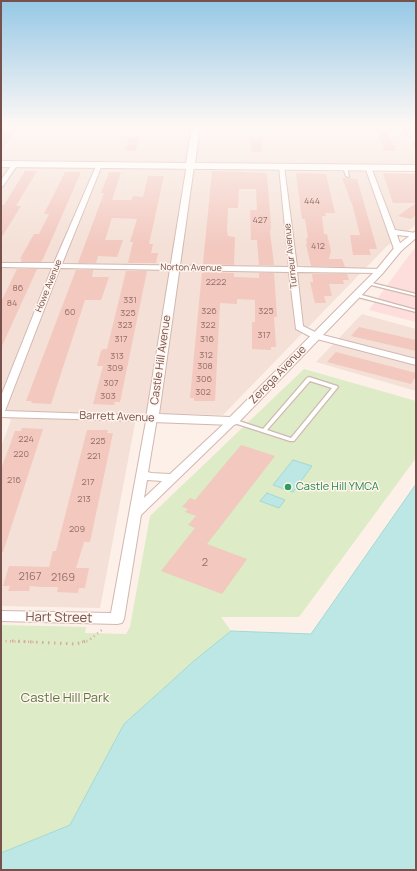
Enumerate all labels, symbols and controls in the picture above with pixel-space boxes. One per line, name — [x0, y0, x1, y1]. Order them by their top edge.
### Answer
house number: 444 — [304, 196, 320, 206]
house number: 427 — [253, 215, 267, 225]
street label: Turneur Avenue — [282, 223, 300, 289]
house number: 412 — [311, 241, 325, 251]
street label: Howe Avenue — [34, 258, 64, 314]
street label: Norton Avenue — [160, 262, 222, 274]
house number: 2222 — [206, 277, 226, 287]
house number: 86 — [13, 283, 23, 293]
house number: 331 — [123, 295, 137, 305]
house number: 84 — [7, 298, 17, 308]
house number: 326 — [201, 306, 217, 316]
house number: 325 — [258, 306, 274, 316]
house number: 60 — [64, 307, 76, 317]
house number: 325 — [120, 308, 136, 318]
street label: Castle Hill Avenue — [148, 314, 174, 406]
house number: 323 — [117, 320, 133, 330]
house number: 322 — [200, 320, 216, 330]
house number: 317 — [257, 330, 271, 340]
house number: 317 — [114, 334, 128, 344]
house number: 316 — [200, 334, 214, 344]
street label: Zerega Avenue — [247, 343, 309, 407]
house number: 312 — [199, 350, 213, 360]
house number: 313 — [110, 351, 124, 361]
house number: 308 — [197, 361, 213, 371]
house number: 309 — [107, 363, 123, 373]
house number: 306 — [196, 374, 212, 384]
house number: 307 — [104, 378, 118, 388]
house number: 302 — [195, 387, 211, 397]
house number: 303 — [100, 391, 116, 401]
street label: Barrett Avenue — [79, 409, 155, 425]
house number: 224 — [18, 434, 34, 444]
house number: 225 — [90, 436, 106, 446]
house number: 220 — [13, 449, 29, 459]
house number: 221 — [87, 451, 101, 461]
house number: 216 — [7, 475, 21, 485]
house number: 217 — [81, 477, 95, 487]
place label: Castle Hill YMCA — [296, 480, 379, 494]
marker: Castle Hill YMCA — [283, 482, 293, 492]
house number: 213 — [77, 494, 91, 504]
house number: 209 — [69, 524, 85, 534]
house number: 2 — [202, 556, 208, 570]
house number: 2167 — [19, 570, 41, 584]
house number: 2169 — [51, 571, 75, 585]
street label: Hart Street — [25, 610, 93, 626]
park label: Castle Hill Park — [21, 690, 109, 706]

